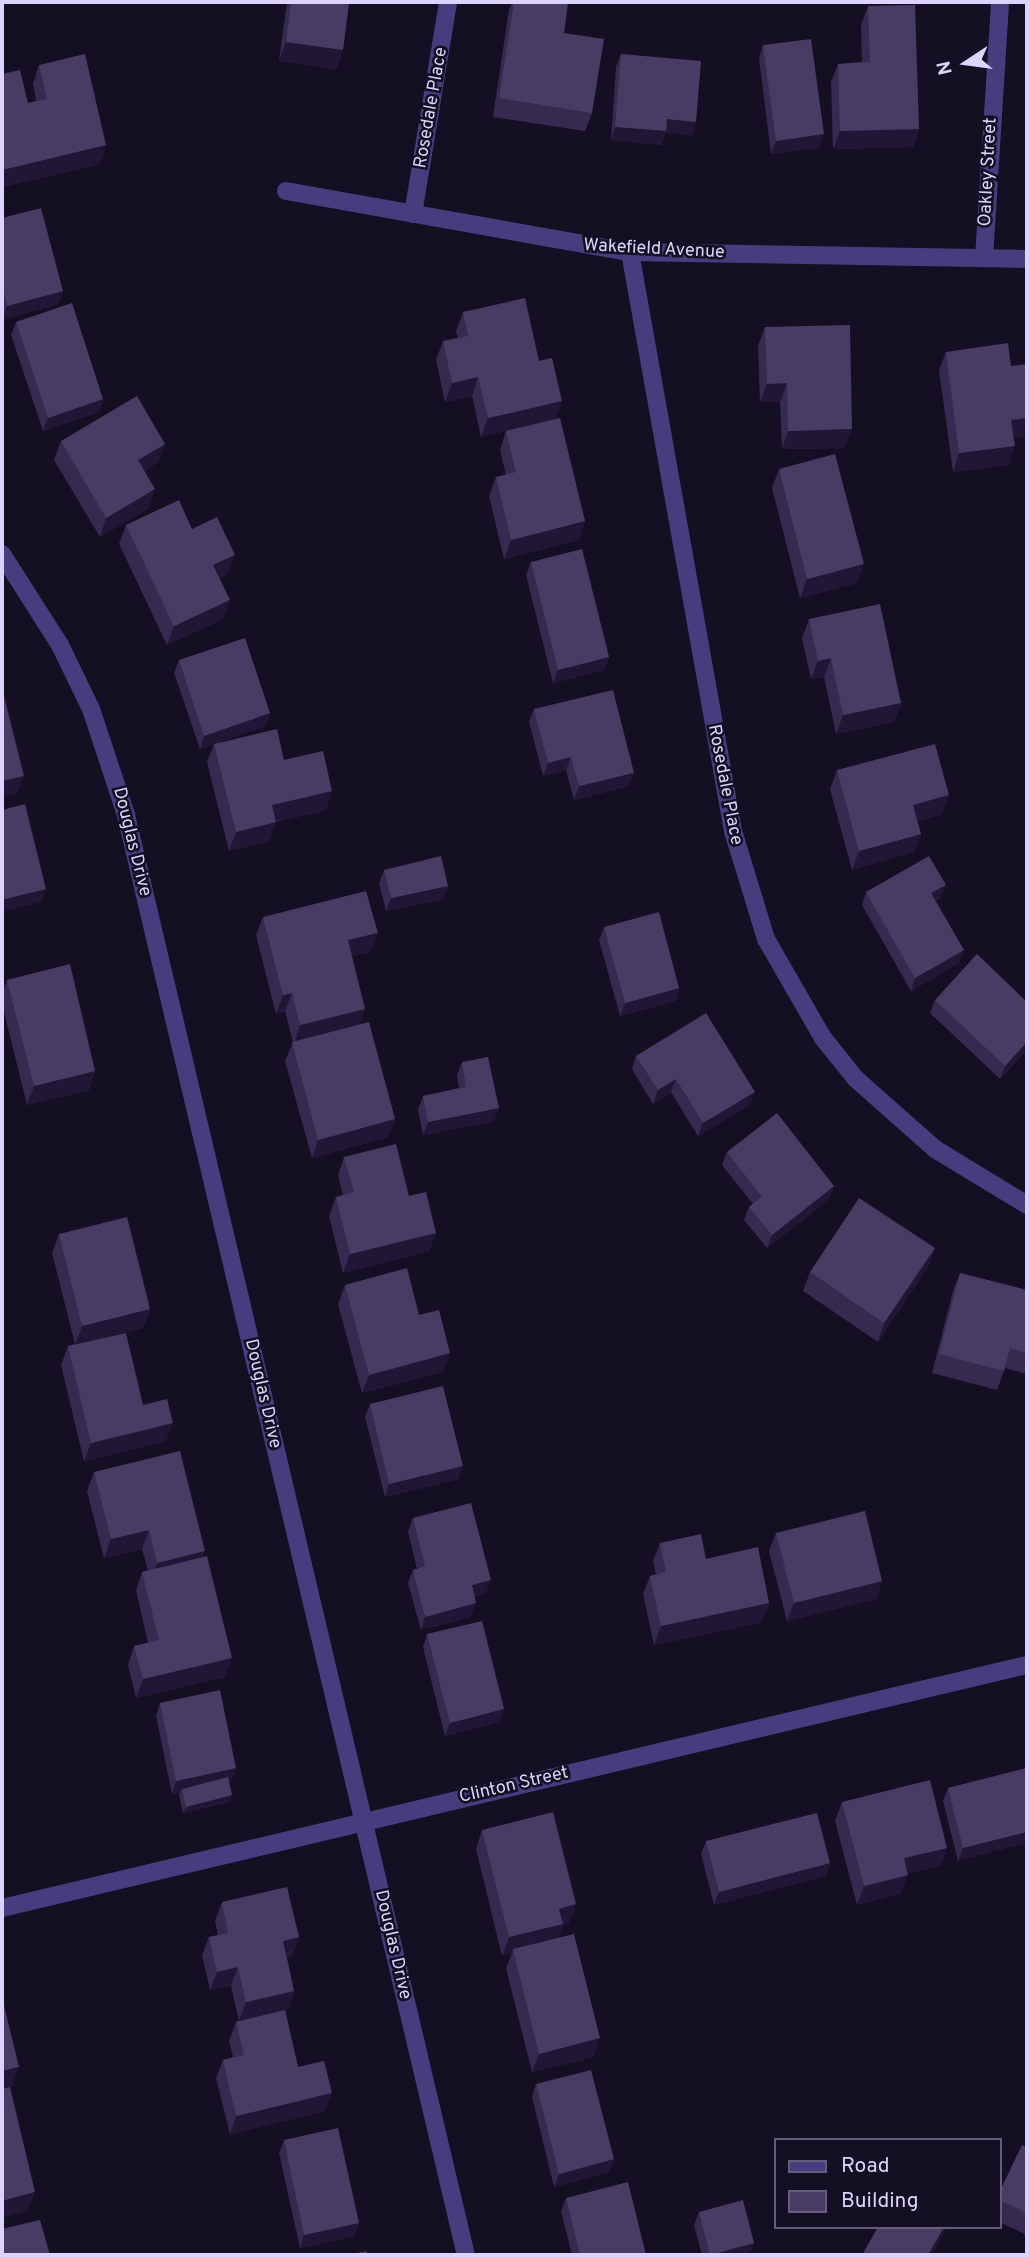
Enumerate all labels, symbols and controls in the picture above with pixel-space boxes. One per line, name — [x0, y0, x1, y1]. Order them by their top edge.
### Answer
north arrow — [931, 28, 1001, 98]
street label: Rosedale Place — [411, 46, 453, 170]
text: N — [932, 58, 959, 77]
street label: Oakley Street — [975, 117, 1003, 227]
street label: Wakefield Avenue — [583, 235, 725, 265]
street label: Rosedale Place — [702, 723, 746, 847]
street label: Douglas Drive — [107, 785, 155, 899]
street label: Douglas Drive — [239, 1337, 285, 1451]
street label: Clinton Street — [457, 1763, 571, 1809]
street label: Douglas Drive — [369, 1888, 415, 2002]
legend — [774, 2138, 1001, 2229]
text: Road — [841, 2153, 890, 2180]
text: Building — [841, 2188, 919, 2215]

